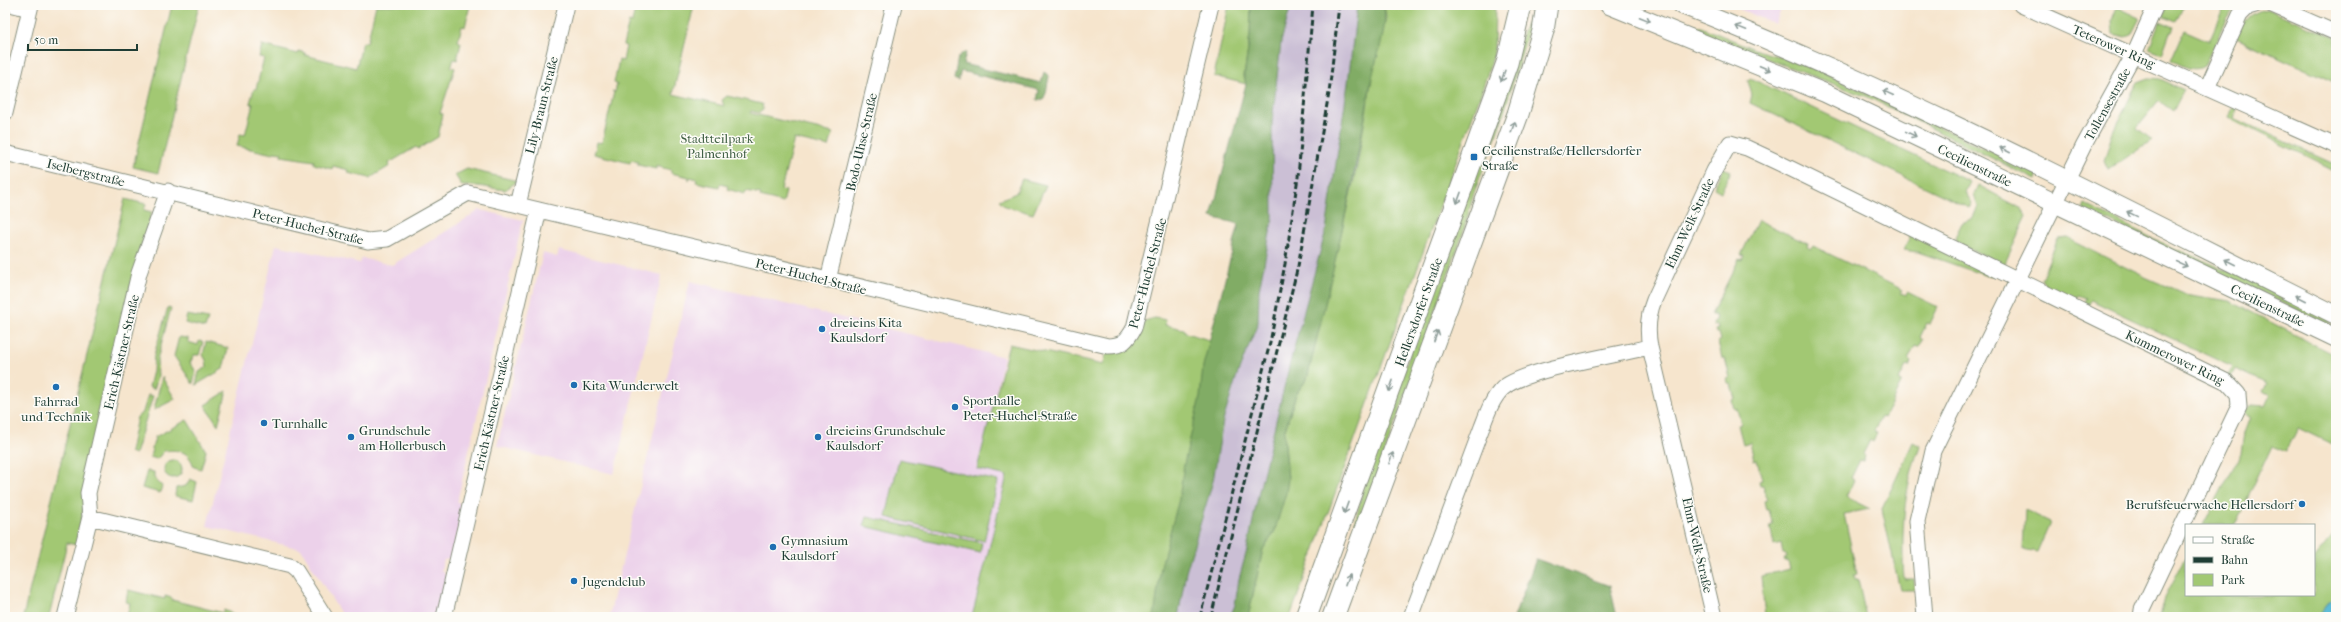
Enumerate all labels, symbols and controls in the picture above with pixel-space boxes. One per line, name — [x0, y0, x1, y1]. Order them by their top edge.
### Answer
one-way arrow — [1638, 16, 1650, 24]
street label: Teterower Ring — [2070, 22, 2158, 72]
one-way arrow — [1735, 24, 1747, 32]
scale bar — [28, 26, 137, 52]
text: 50 m — [34, 33, 58, 47]
street label: Lily-Braun-Straße — [522, 54, 561, 155]
one-way arrow — [1759, 65, 1771, 72]
street label: Tollensestraße — [2081, 65, 2134, 143]
one-way arrow — [1499, 69, 1506, 82]
one-way arrow — [1882, 89, 1894, 96]
street label: Bodo-Uhse-Straße — [843, 91, 880, 193]
one-way arrow — [1510, 122, 1518, 134]
park label: Stadtteilpark Palmenhof — [681, 131, 754, 161]
one-way arrow — [1905, 131, 1917, 138]
street label: Cecilienstraße — [1935, 141, 2015, 190]
place label: Cecilienstraße/Hellersdorfer Straße — [1482, 143, 1642, 173]
one-way arrow — [1999, 146, 2011, 153]
marker: Cecilienstraße/Hellersdorfer Straße — [1469, 152, 1479, 162]
street label: Iselbergstraße — [45, 156, 127, 190]
street label: Ehm-Welk-Straße — [1662, 175, 1717, 271]
one-way arrow — [1455, 191, 1463, 203]
street label: Peter-Huchel-Straße — [251, 205, 366, 248]
one-way arrow — [2127, 210, 2139, 217]
street label: Peter-Huchel-Straße — [1125, 216, 1170, 330]
street label: Peter-Huchel-Straße — [754, 255, 869, 298]
street label: Hellersdorfer Straße — [1392, 255, 1445, 369]
one-way arrow — [2224, 258, 2236, 265]
one-way arrow — [2176, 261, 2188, 268]
street label: Cecilienstraße — [2228, 281, 2308, 330]
street label: Erich-Kästner-Straße — [101, 292, 142, 411]
one-way arrow — [2295, 294, 2307, 301]
place label: dreieins Kita Kaulsdorf — [830, 315, 903, 345]
marker: dreieins Kita Kaulsdorf — [817, 324, 827, 334]
street label: Kummerower Ring — [2123, 327, 2228, 388]
one-way arrow — [1432, 331, 1440, 343]
street label: Erich-Kästner-Straße — [471, 353, 512, 472]
place label: Kita Wunderwelt — [582, 378, 679, 393]
one-way arrow — [1386, 379, 1394, 391]
marker: Kita Wunderwelt — [569, 380, 579, 390]
marker: Fahrrad und Technik — [51, 382, 61, 392]
place label: Sporthalle Peter-Huchel-Straße — [963, 393, 1078, 423]
place label: Fahrrad und Technik — [20, 394, 91, 424]
marker: Sporthalle Peter-Huchel-Straße — [950, 402, 960, 412]
place label: Turnhalle — [272, 416, 328, 431]
marker: Turnhalle — [259, 418, 269, 428]
place label: Grundschule am Hollerbusch — [359, 423, 447, 453]
place label: dreieins Grundschule Kaulsdorf — [826, 423, 946, 453]
marker: Grundschule am Hollerbusch — [346, 432, 356, 442]
marker: dreieins Grundschule Kaulsdorf — [813, 432, 823, 442]
one-way arrow — [1388, 453, 1396, 465]
street label: Ehm-Welk-Straße — [1679, 496, 1716, 595]
place label: Berufsfeuerwache Hellersdorf — [2126, 497, 2297, 512]
marker: Berufsfeuerwache Hellersdorf — [2297, 499, 2307, 509]
one-way arrow — [1342, 502, 1350, 514]
legend — [2185, 524, 2315, 596]
place label: Gymnasium Kaulsdorf — [781, 533, 848, 563]
text: Straße — [2221, 533, 2255, 547]
marker: Gymnasium Kaulsdorf — [768, 542, 778, 552]
text: Bahn — [2221, 553, 2248, 567]
text: Park — [2221, 573, 2246, 587]
place label: Jugendclub — [581, 574, 645, 589]
one-way arrow — [1343, 575, 1351, 587]
marker: Jugendclub — [569, 576, 579, 586]

